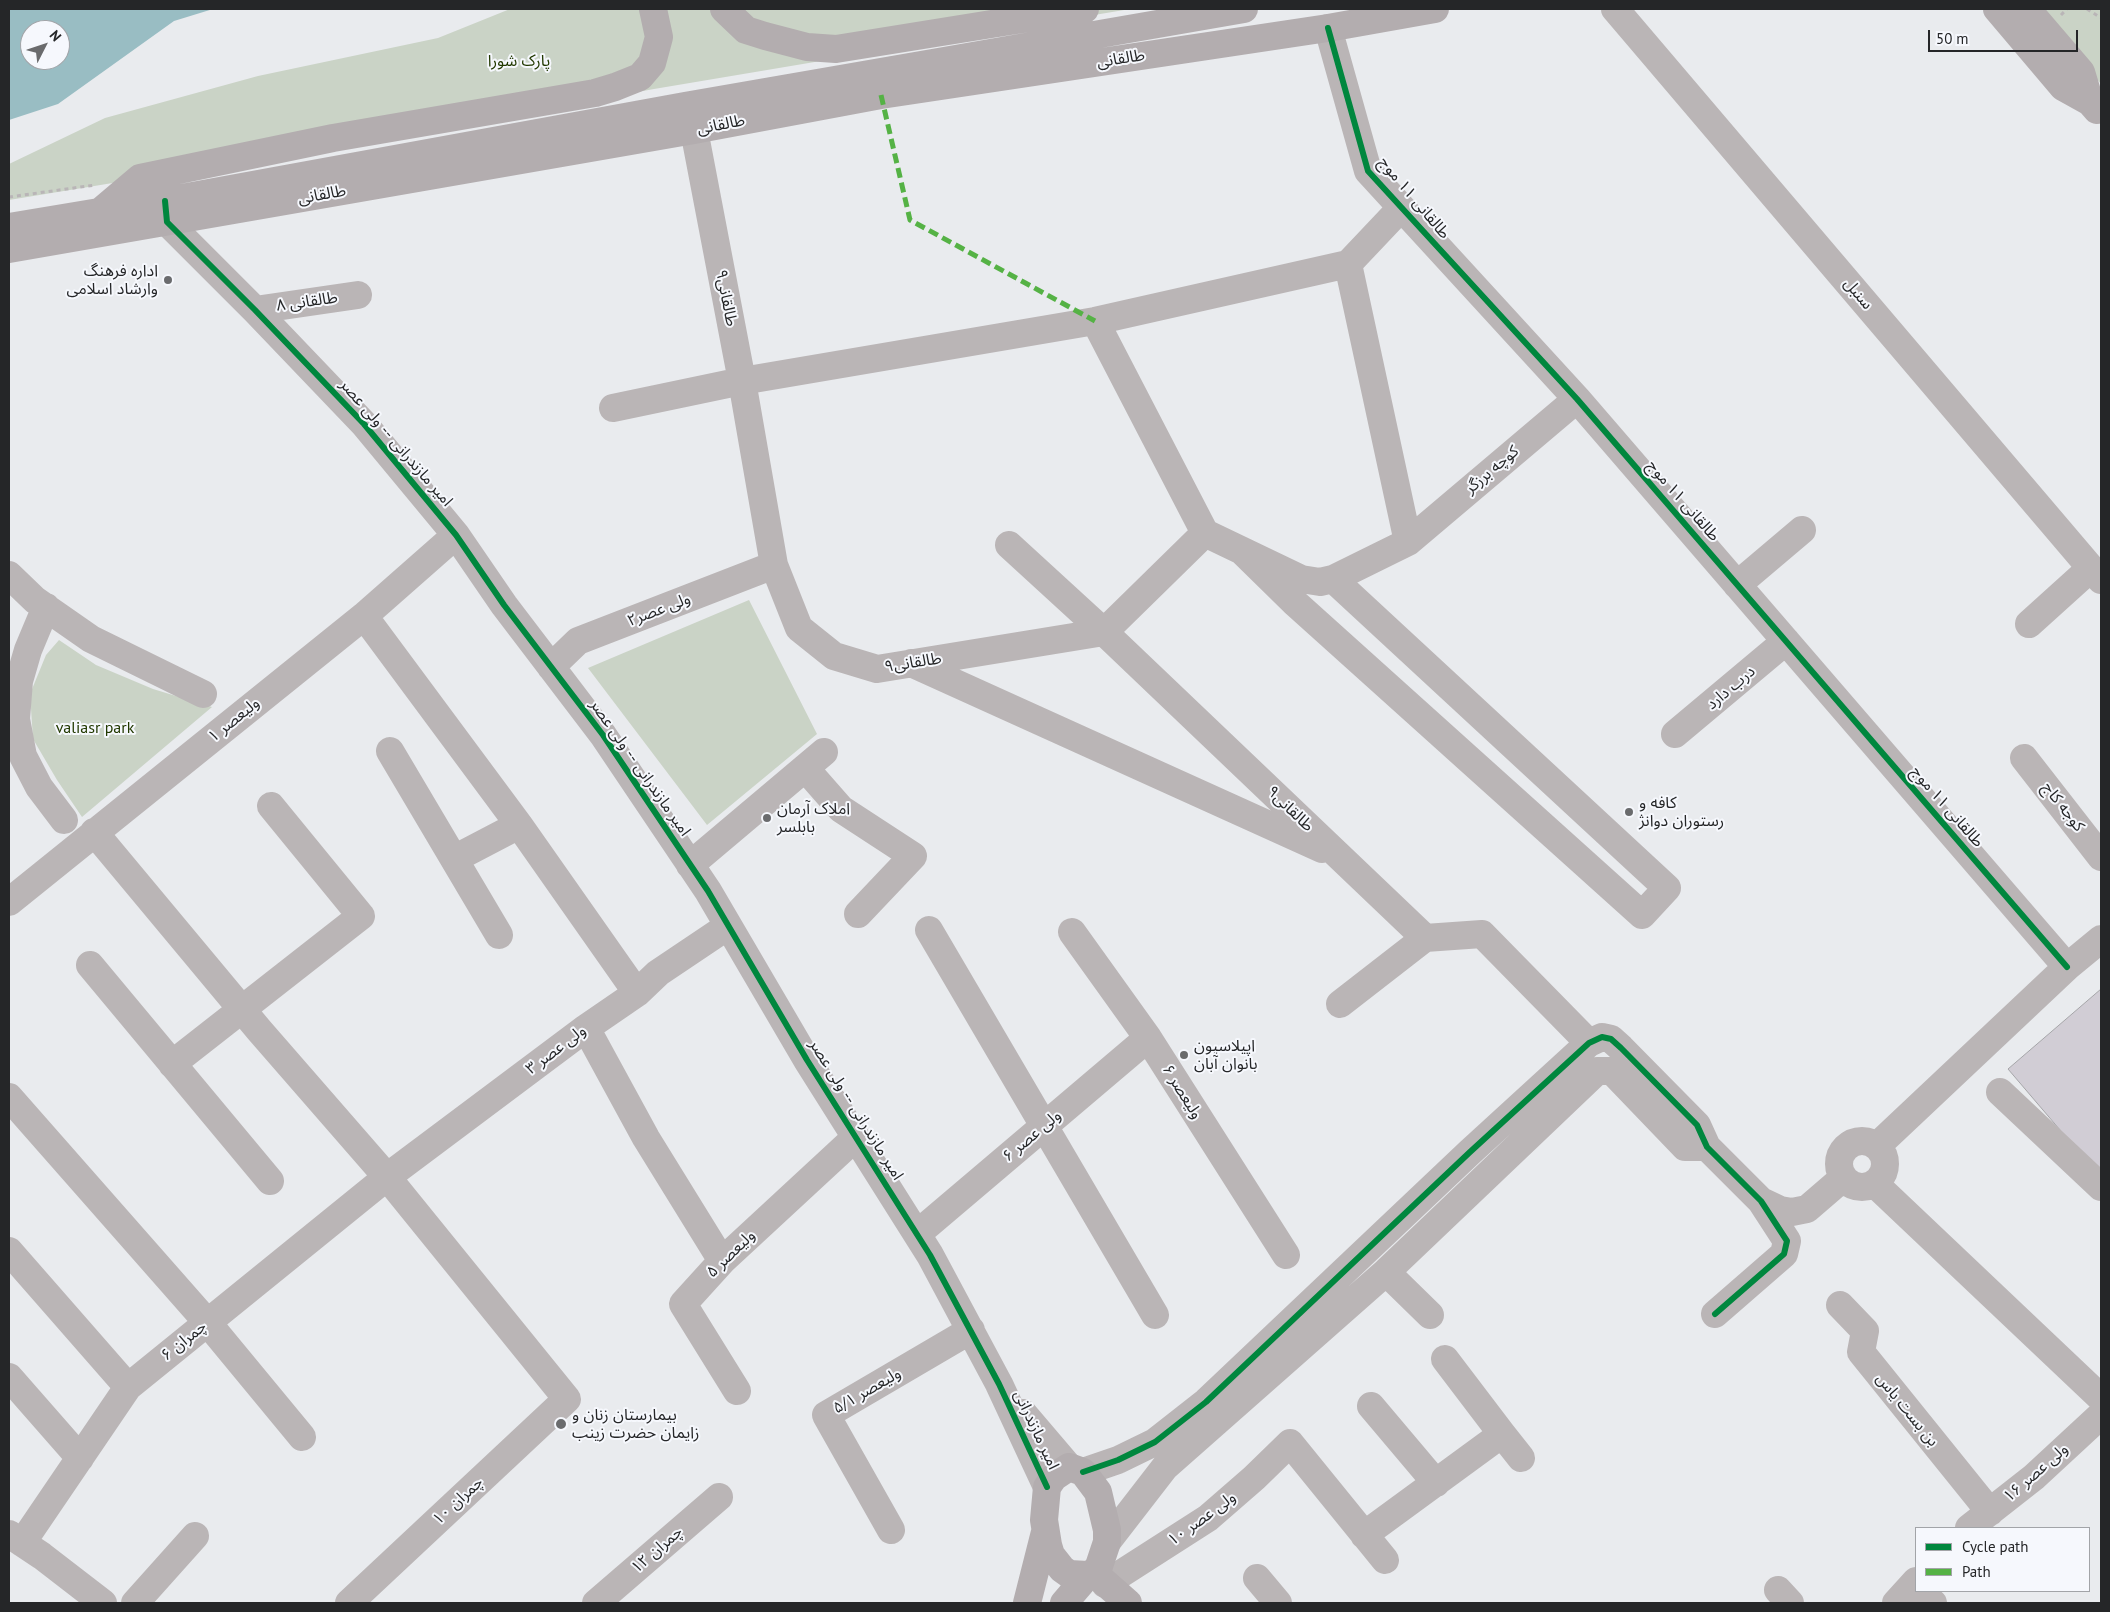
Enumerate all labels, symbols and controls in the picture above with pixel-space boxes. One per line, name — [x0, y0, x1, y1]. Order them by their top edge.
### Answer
north arrow — [20, 20, 70, 70]
scale bar — [1930, 20, 2080, 52]
text: N — [46, 26, 65, 45]
text: 50 m — [1936, 29, 1969, 48]
street label: طالقانی — [1096, 46, 1146, 72]
park label: پارک شورا — [488, 51, 550, 71]
street label: طالقانی — [695, 111, 747, 139]
street label: طالقانی ۱۱ موج — [1374, 153, 1454, 243]
street label: طالقانی — [297, 181, 347, 209]
place label: اداره فرهنگ وارشاد اسلامی — [66, 261, 158, 299]
street label: طالقانی۹ — [711, 268, 741, 328]
marker: اداره فرهنگ وارشاد اسلامی — [162, 274, 174, 286]
street label: سنبل — [1839, 274, 1877, 314]
street label: طالقانی ۸ — [275, 288, 339, 316]
street label: امیر مازندرانی -- ولی عصر — [335, 375, 457, 511]
street label: کوچه برزگر — [1461, 442, 1523, 498]
street label: طالقانی ۱۱ موج — [1643, 456, 1723, 546]
street label: ولی عصر۲ — [625, 589, 693, 631]
street label: طالقانی۹ — [883, 649, 943, 677]
street label: درب دارد — [1703, 662, 1759, 714]
street label: ولیعصر ۱ — [204, 693, 264, 747]
street label: امیر مازندرانی -- ولی عصر — [586, 696, 694, 840]
park label: valiasr park — [56, 718, 134, 738]
street label: طالقانی ۱۱ موج — [1907, 762, 1987, 852]
street label: کوجه کاج — [2038, 779, 2088, 835]
street label: طالقانی۹ — [1263, 782, 1317, 836]
place label: کافه و رستوران دوانژ — [1639, 793, 1724, 831]
place label: املاک آرمان بابلسر — [777, 799, 850, 837]
marker: کافه و رستوران دوانژ — [1623, 806, 1635, 818]
marker: املاک آرمان بابلسر — [761, 812, 773, 824]
street label: ولی عصر ۳ — [522, 1021, 590, 1079]
street label: امیر مازندرانی -- ولی عصر — [805, 1036, 907, 1184]
place label: اپیلاسیون بانوان آبان — [1194, 1036, 1258, 1074]
marker: اپیلاسیون بانوان آبان — [1178, 1049, 1190, 1061]
street label: ولیعصر ۶ — [1158, 1061, 1206, 1123]
street label: ولی عصر ۶ — [999, 1106, 1065, 1166]
street label: ولیعصر ۵ — [703, 1226, 759, 1282]
street label: چمران ۶ — [157, 1317, 211, 1365]
street label: ولیعصر ۵/۱ — [830, 1364, 904, 1418]
street label: بن بست یاس — [1872, 1369, 1942, 1451]
street label: امیر مازندرانی — [1009, 1387, 1063, 1473]
place label: بیمارستان زنان و زایمان حضرت زینب — [572, 1405, 699, 1443]
marker: بیمارستان زنان و زایمان حضرت زینب — [554, 1417, 568, 1431]
street label: ولی عصر ۱۶ — [2000, 1440, 2072, 1506]
street label: چمران ۱۰ — [429, 1473, 487, 1529]
street label: ولی عصر ۱۰ — [1164, 1488, 1240, 1550]
street label: چمران ۱۲ — [627, 1522, 687, 1578]
legend — [1915, 1527, 2090, 1592]
text: Cycle path — [1962, 1537, 2028, 1556]
text: Path — [1962, 1562, 1991, 1581]

